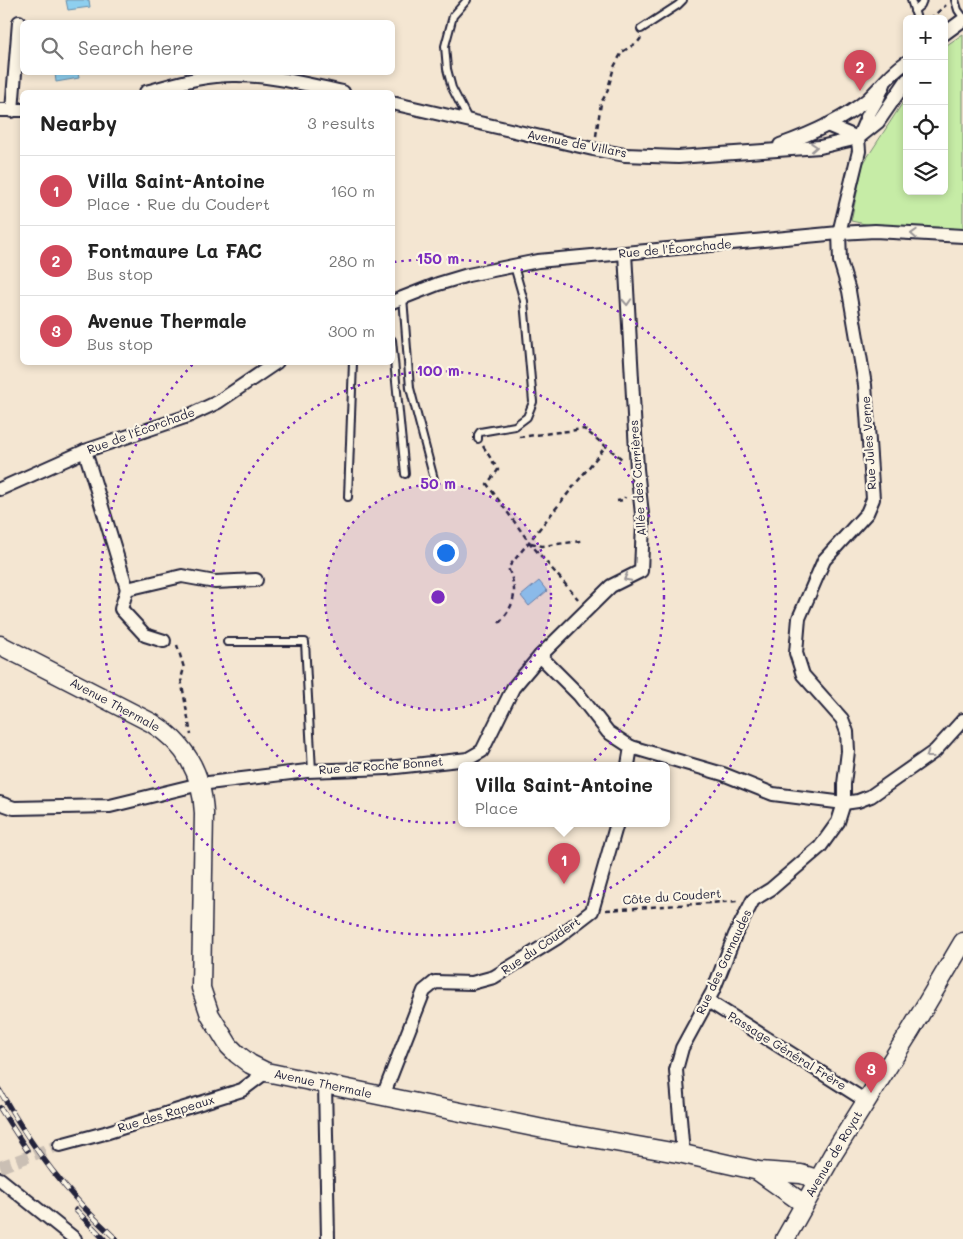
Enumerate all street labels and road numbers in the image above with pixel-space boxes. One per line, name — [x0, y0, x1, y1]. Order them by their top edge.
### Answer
street label: Avenue de Villars — [526, 126, 628, 161]
street label: Rue de l'Écorchade — [618, 235, 732, 261]
street label: Rue Jules Verne — [857, 396, 879, 491]
street label: Rue de l'Écorchade — [85, 403, 197, 457]
street label: Allée des Carrières — [625, 419, 649, 537]
street label: Avenue Thermale — [68, 674, 163, 735]
street label: Rue de Roche Bonnet — [318, 753, 444, 777]
street label: Côte du Coudert — [622, 885, 722, 907]
street label: Rue des Garnaudes — [692, 906, 755, 1017]
street label: Rue du Coudert — [498, 913, 583, 978]
street label: Passage Général Frère — [725, 1007, 850, 1093]
street label: Avenue Thermale — [273, 1065, 374, 1101]
street label: Rue des Rapeaux — [115, 1091, 216, 1135]
street label: Avenue de Royat — [801, 1107, 865, 1200]

